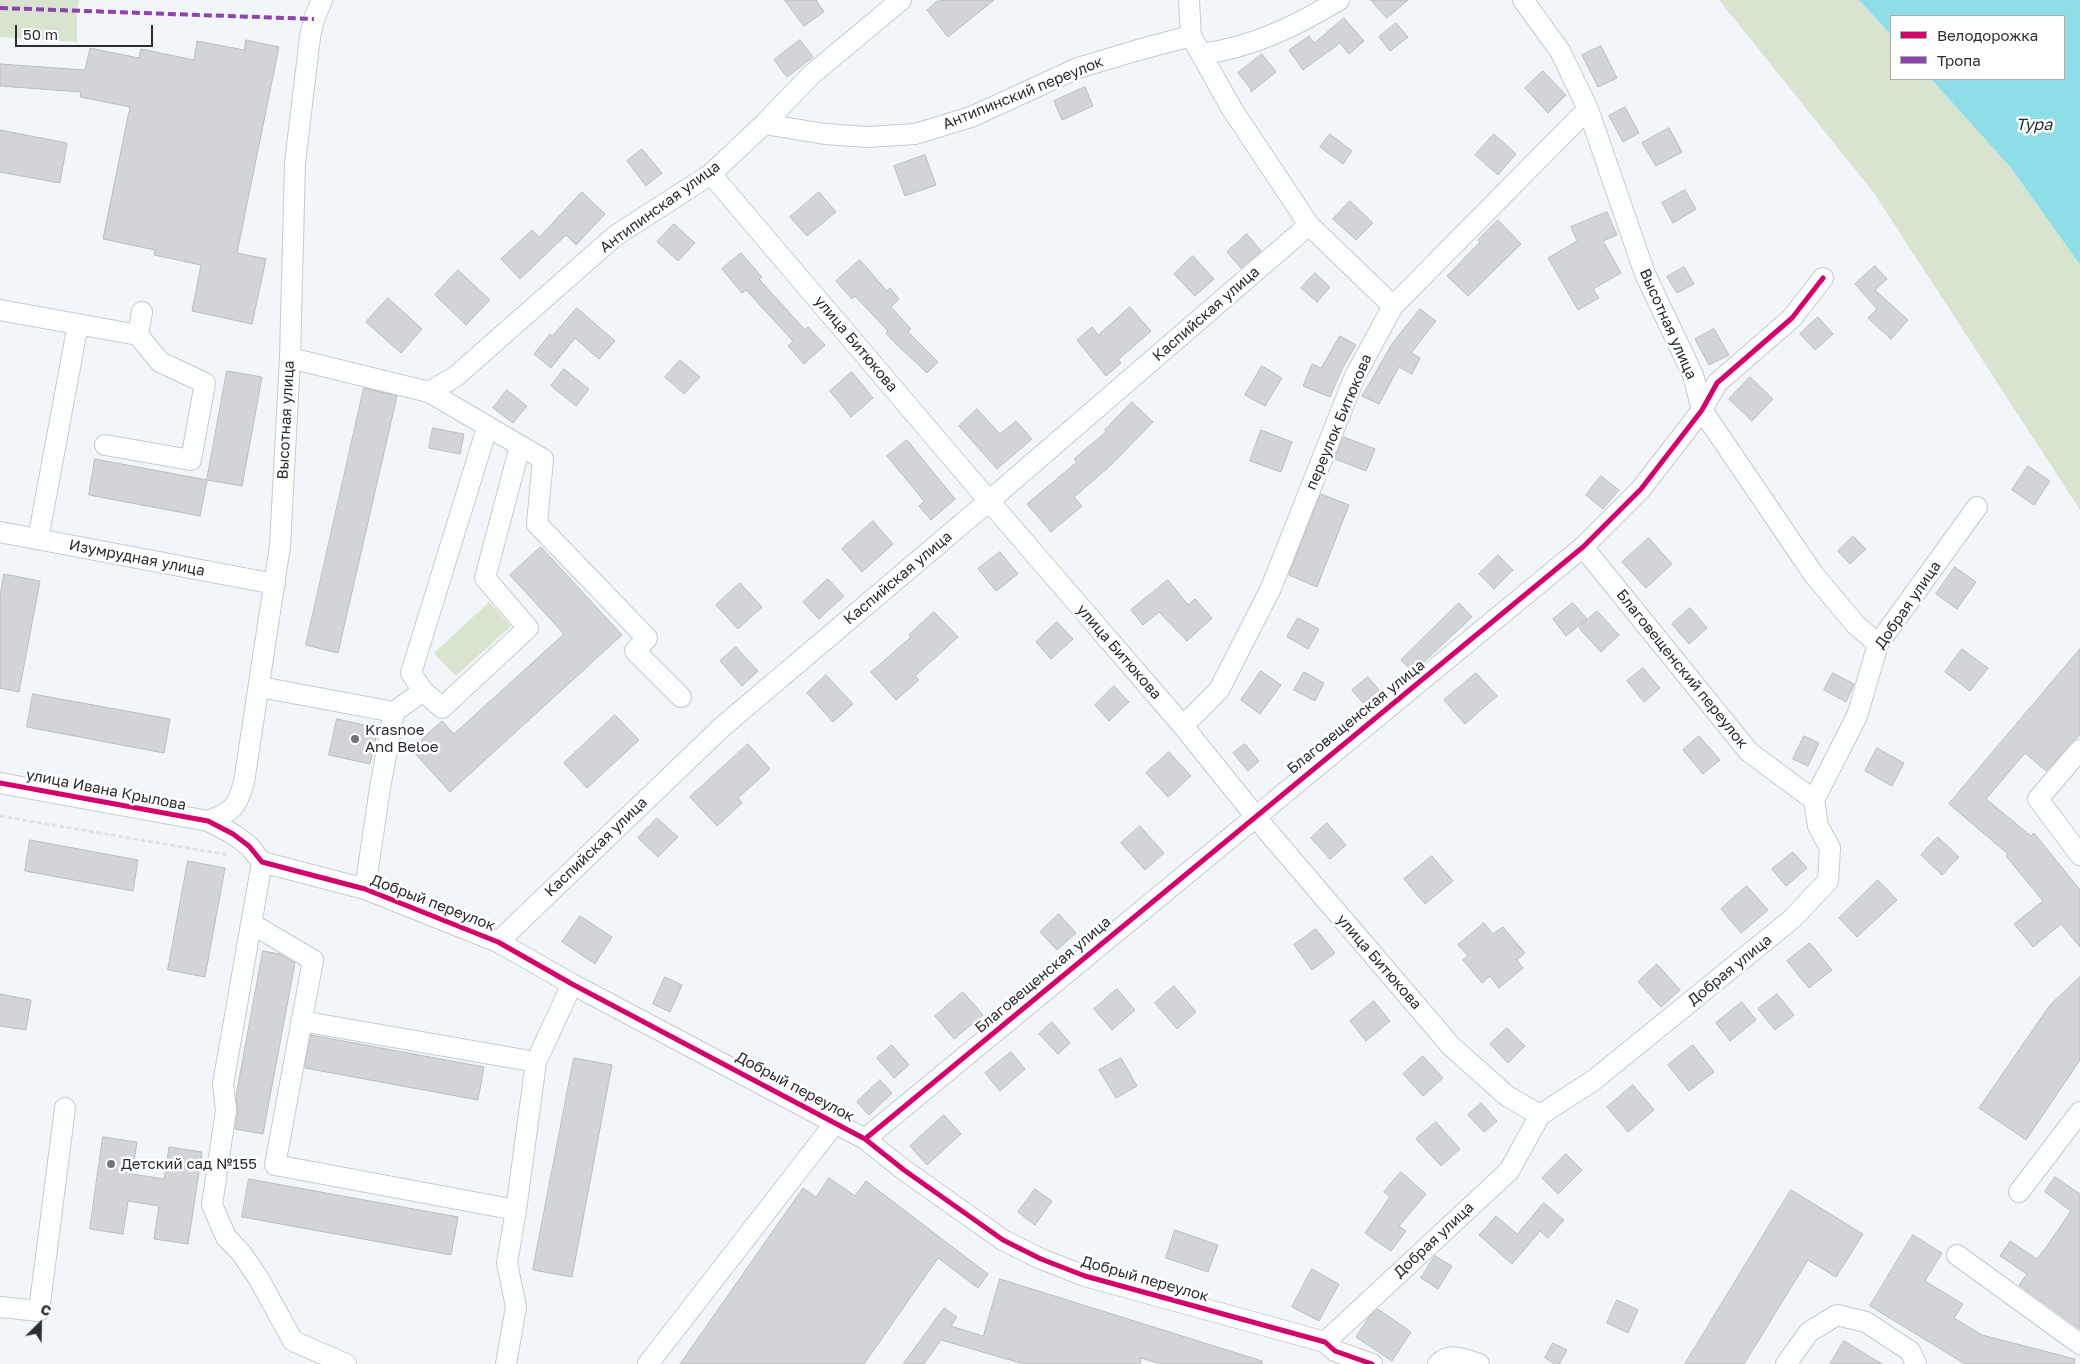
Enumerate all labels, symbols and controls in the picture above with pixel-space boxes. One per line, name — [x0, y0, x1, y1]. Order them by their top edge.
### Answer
scale bar — [18, 15, 155, 47]
legend — [1890, 15, 2065, 80]
text: 50 m — [23, 25, 58, 43]
text: Велодорожка — [1937, 26, 2038, 44]
text: Тропа — [1937, 51, 1981, 69]
street label: Антипинский переулок — [940, 53, 1106, 133]
water label: Тура — [2016, 115, 2052, 135]
street label: Антипинская улица — [596, 157, 724, 257]
street label: Каспийская улица — [1149, 263, 1263, 365]
street label: Высотная улица — [1636, 266, 1700, 382]
street label: улица Битюкова — [811, 292, 901, 396]
street label: переулок Битюкова — [1302, 351, 1376, 493]
street label: Высотная улица — [274, 360, 298, 480]
street label: Каспийская улица — [840, 528, 956, 628]
street label: Изумрудная улица — [68, 536, 206, 580]
street label: Добрая улица — [1871, 558, 1945, 652]
street label: Благовещенский переулок — [1612, 586, 1752, 752]
street label: улица Битюкова — [1073, 601, 1165, 703]
street label: Благовещенская улица — [1284, 656, 1428, 778]
place label: Krasnoe And Beloe — [365, 721, 438, 756]
marker: Krasnoe And Beloe — [349, 733, 361, 745]
street label: улица Ивана Крылова — [24, 766, 188, 814]
street label: Каспийская улица — [541, 793, 651, 901]
street label: Добрый переулок — [368, 871, 498, 935]
street label: улица Битюкова — [1333, 911, 1425, 1013]
street label: Благовещенская улица — [971, 913, 1115, 1037]
street label: Добрая улица — [1684, 931, 1776, 1009]
street label: Добрый переулок — [733, 1048, 857, 1126]
place label: Детский сад №155 — [121, 1155, 257, 1173]
marker: Детский сад №155 — [105, 1158, 117, 1170]
street label: Добрая улица — [1390, 1198, 1478, 1282]
street label: Добрый переулок — [1079, 1252, 1211, 1306]
north arrow — [15, 1299, 65, 1349]
text: С — [38, 1300, 54, 1319]

